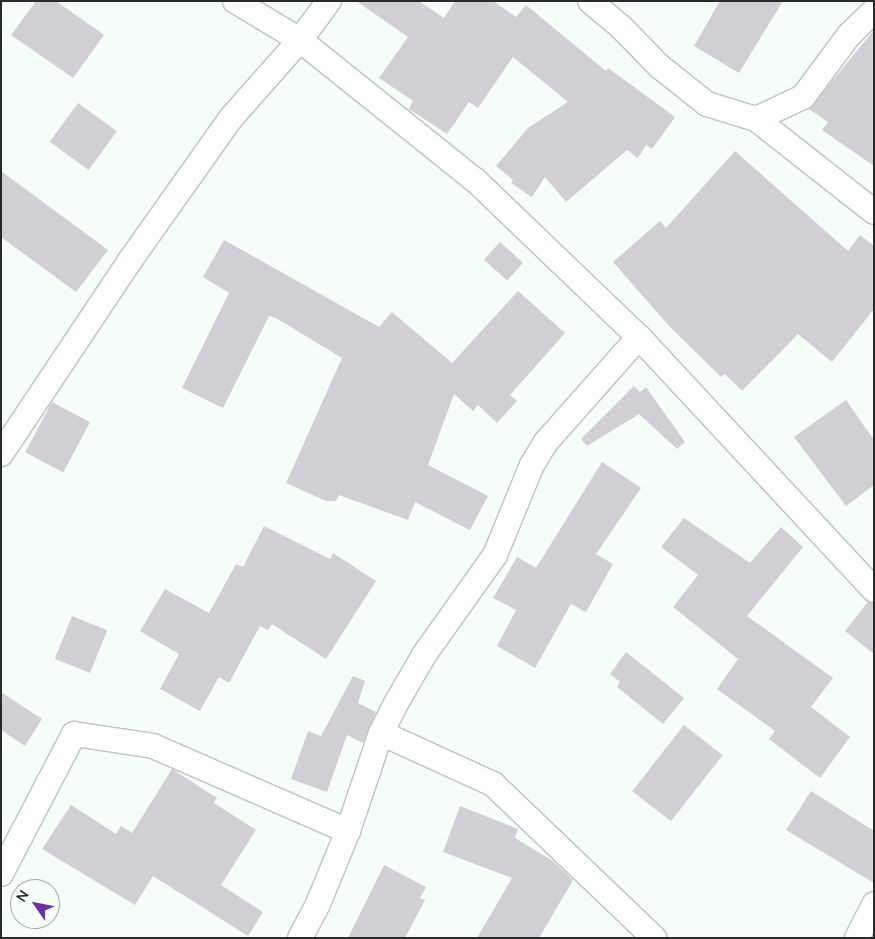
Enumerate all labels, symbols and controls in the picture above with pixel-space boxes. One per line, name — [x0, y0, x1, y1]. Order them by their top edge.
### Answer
north arrow — [10, 879, 60, 929]
text: N — [12, 887, 34, 906]

